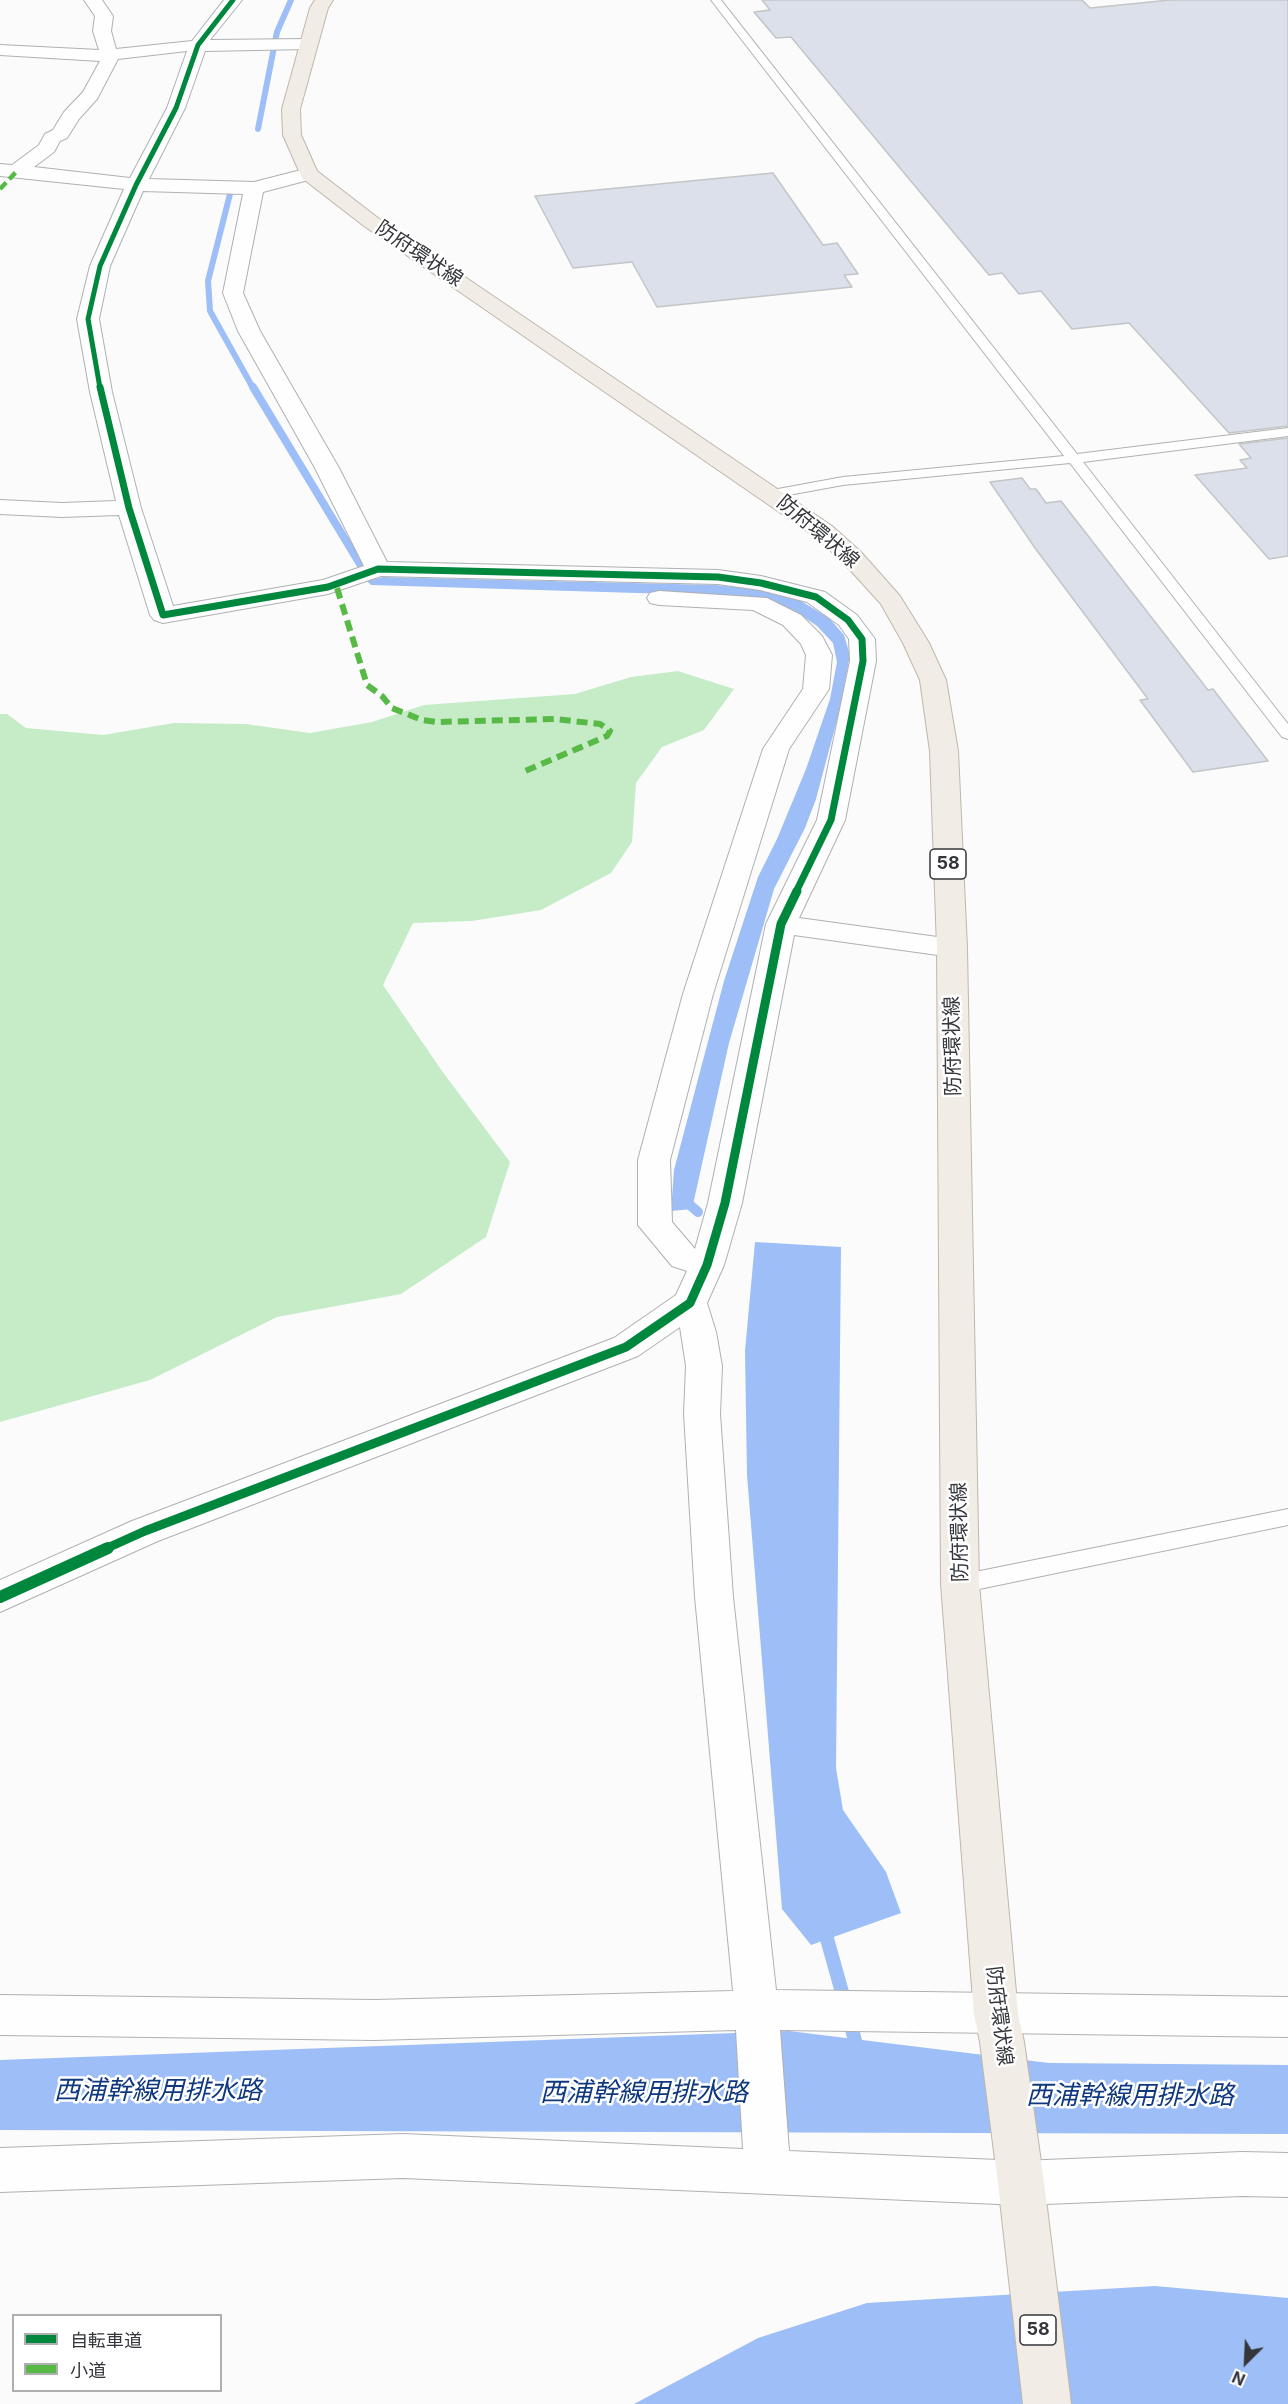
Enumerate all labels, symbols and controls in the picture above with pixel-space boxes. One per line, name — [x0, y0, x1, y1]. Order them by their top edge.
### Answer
street label: 防府環状線 — [371, 216, 467, 292]
street label: 防府環状線 — [772, 491, 864, 573]
road number: 58 — [930, 849, 966, 879]
street label: 防府環状線 — [940, 996, 966, 1096]
street label: 防府環状線 — [947, 1482, 973, 1582]
street label: 防府環状線 — [981, 1965, 1017, 2067]
water label: 西浦幹線用排水路 — [54, 2075, 262, 2107]
water label: 西浦幹線用排水路 — [540, 2077, 748, 2109]
water label: 西浦幹線用排水路 — [1026, 2080, 1234, 2112]
legend — [12, 2314, 222, 2392]
road number: 58 — [1020, 2315, 1056, 2345]
text: 自転車道 — [70, 2330, 142, 2351]
north arrow — [1216, 2332, 1276, 2392]
text: 小道 — [70, 2360, 106, 2381]
text: N — [1229, 2367, 1248, 2390]

